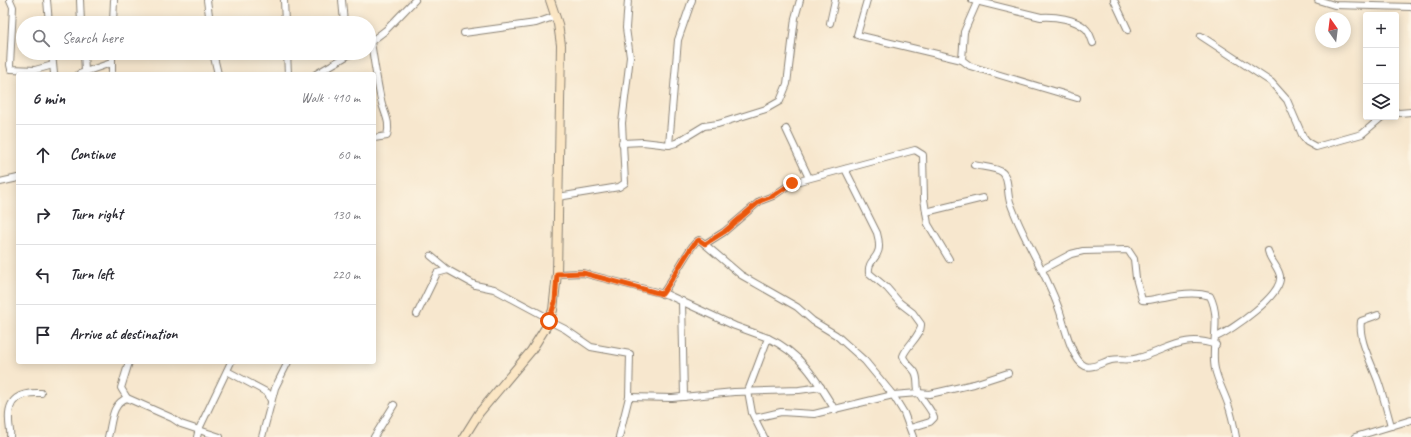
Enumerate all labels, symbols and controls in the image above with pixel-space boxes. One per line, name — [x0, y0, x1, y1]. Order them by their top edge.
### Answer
north arrow — [1315, 12, 1351, 48]
map controls — [1363, 12, 1399, 120]
button: + — [1363, 12, 1399, 48]
search box — [16, 16, 376, 60]
icon: search — [30, 27, 52, 49]
text: Search here — [62, 29, 123, 48]
button: − — [1363, 48, 1399, 84]
button: layers — [1363, 84, 1399, 120]
text: 6 min — [32, 88, 65, 109]
text: Walk · 410 m — [301, 90, 360, 106]
icon: ahead — [32, 144, 54, 166]
text: Continue — [70, 145, 115, 164]
text: 60 m — [338, 147, 360, 163]
route end — [783, 174, 801, 192]
icon: right — [32, 204, 54, 226]
text: Turn right — [70, 205, 123, 224]
text: 130 m — [332, 207, 360, 223]
icon: left — [32, 264, 54, 286]
text: Turn left — [70, 265, 113, 284]
text: 220 m — [332, 267, 360, 283]
route start — [540, 312, 558, 330]
icon: arrive — [32, 324, 54, 346]
text: Arrive at destination — [70, 325, 177, 344]

